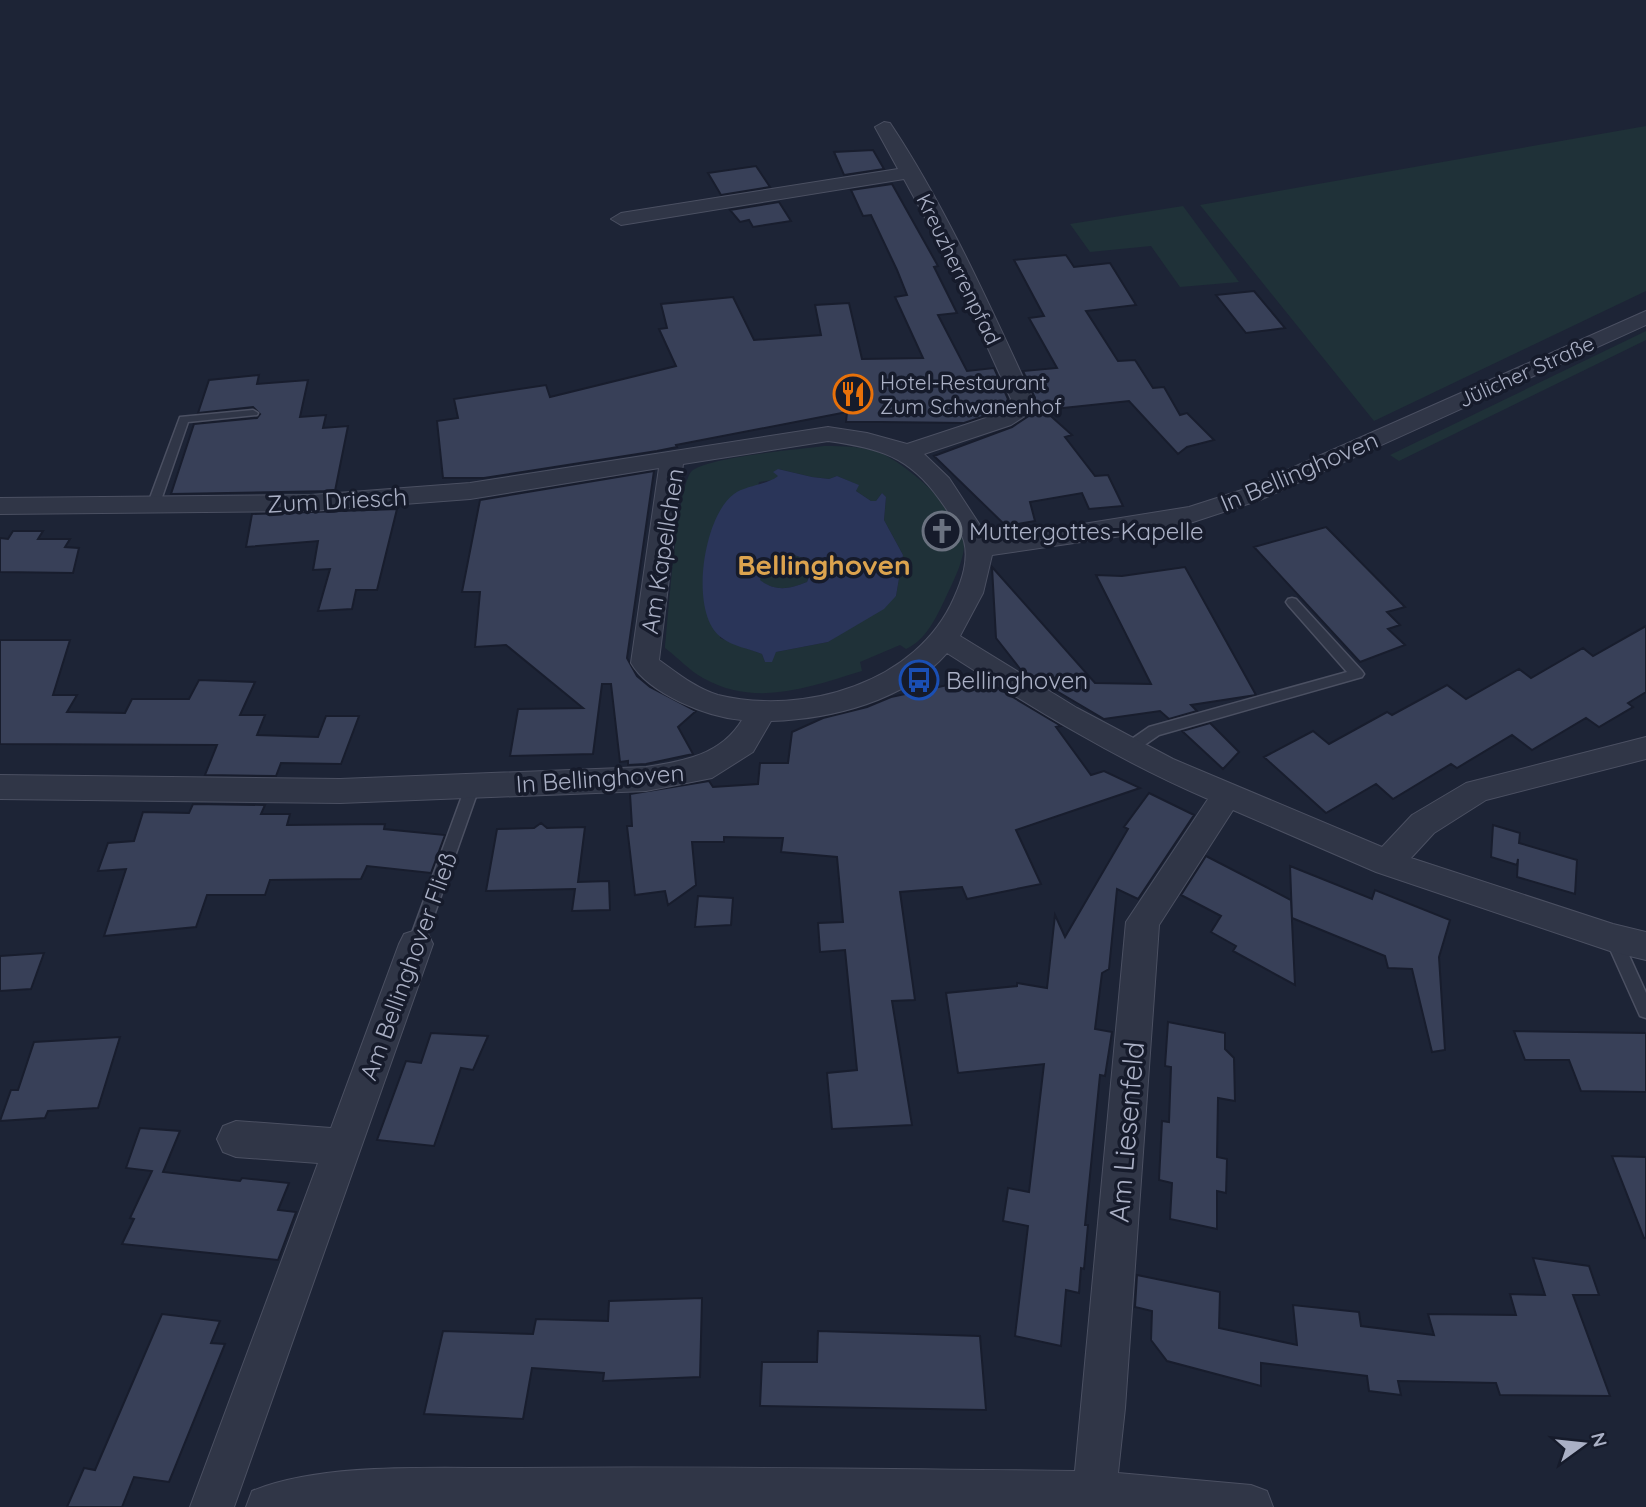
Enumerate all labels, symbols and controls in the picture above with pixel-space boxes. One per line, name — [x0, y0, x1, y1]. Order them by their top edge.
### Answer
street label: Kreuzherrenpfad — [911, 189, 1007, 349]
street label: Jülicher Straße — [1454, 329, 1598, 413]
place label: Hotel-Restaurant Zum Schwanenhof — [880, 369, 1062, 419]
restaurant icon: Hotel-Restaurant Zum Schwanenhof — [832, 373, 874, 415]
street label: In Bellinghoven — [1216, 424, 1382, 518]
street label: Am Kapellchen — [634, 466, 690, 636]
street label: Zum Driesch — [266, 481, 408, 519]
church icon: Muttergottes-Kapelle — [921, 510, 963, 552]
place label: Muttergottes-Kapelle — [969, 516, 1204, 546]
district label: Bellinghoven — [737, 547, 911, 582]
bus stop icon: Bellinghoven — [898, 659, 940, 701]
place label: Bellinghoven — [946, 665, 1088, 695]
street label: In Bellinghoven — [515, 757, 685, 799]
street label: Am Bellinghover Fließ — [353, 848, 463, 1084]
street label: Am Liesenfeld — [1101, 1040, 1151, 1224]
north arrow — [1548, 1409, 1618, 1479]
text: N — [1586, 1430, 1613, 1449]

